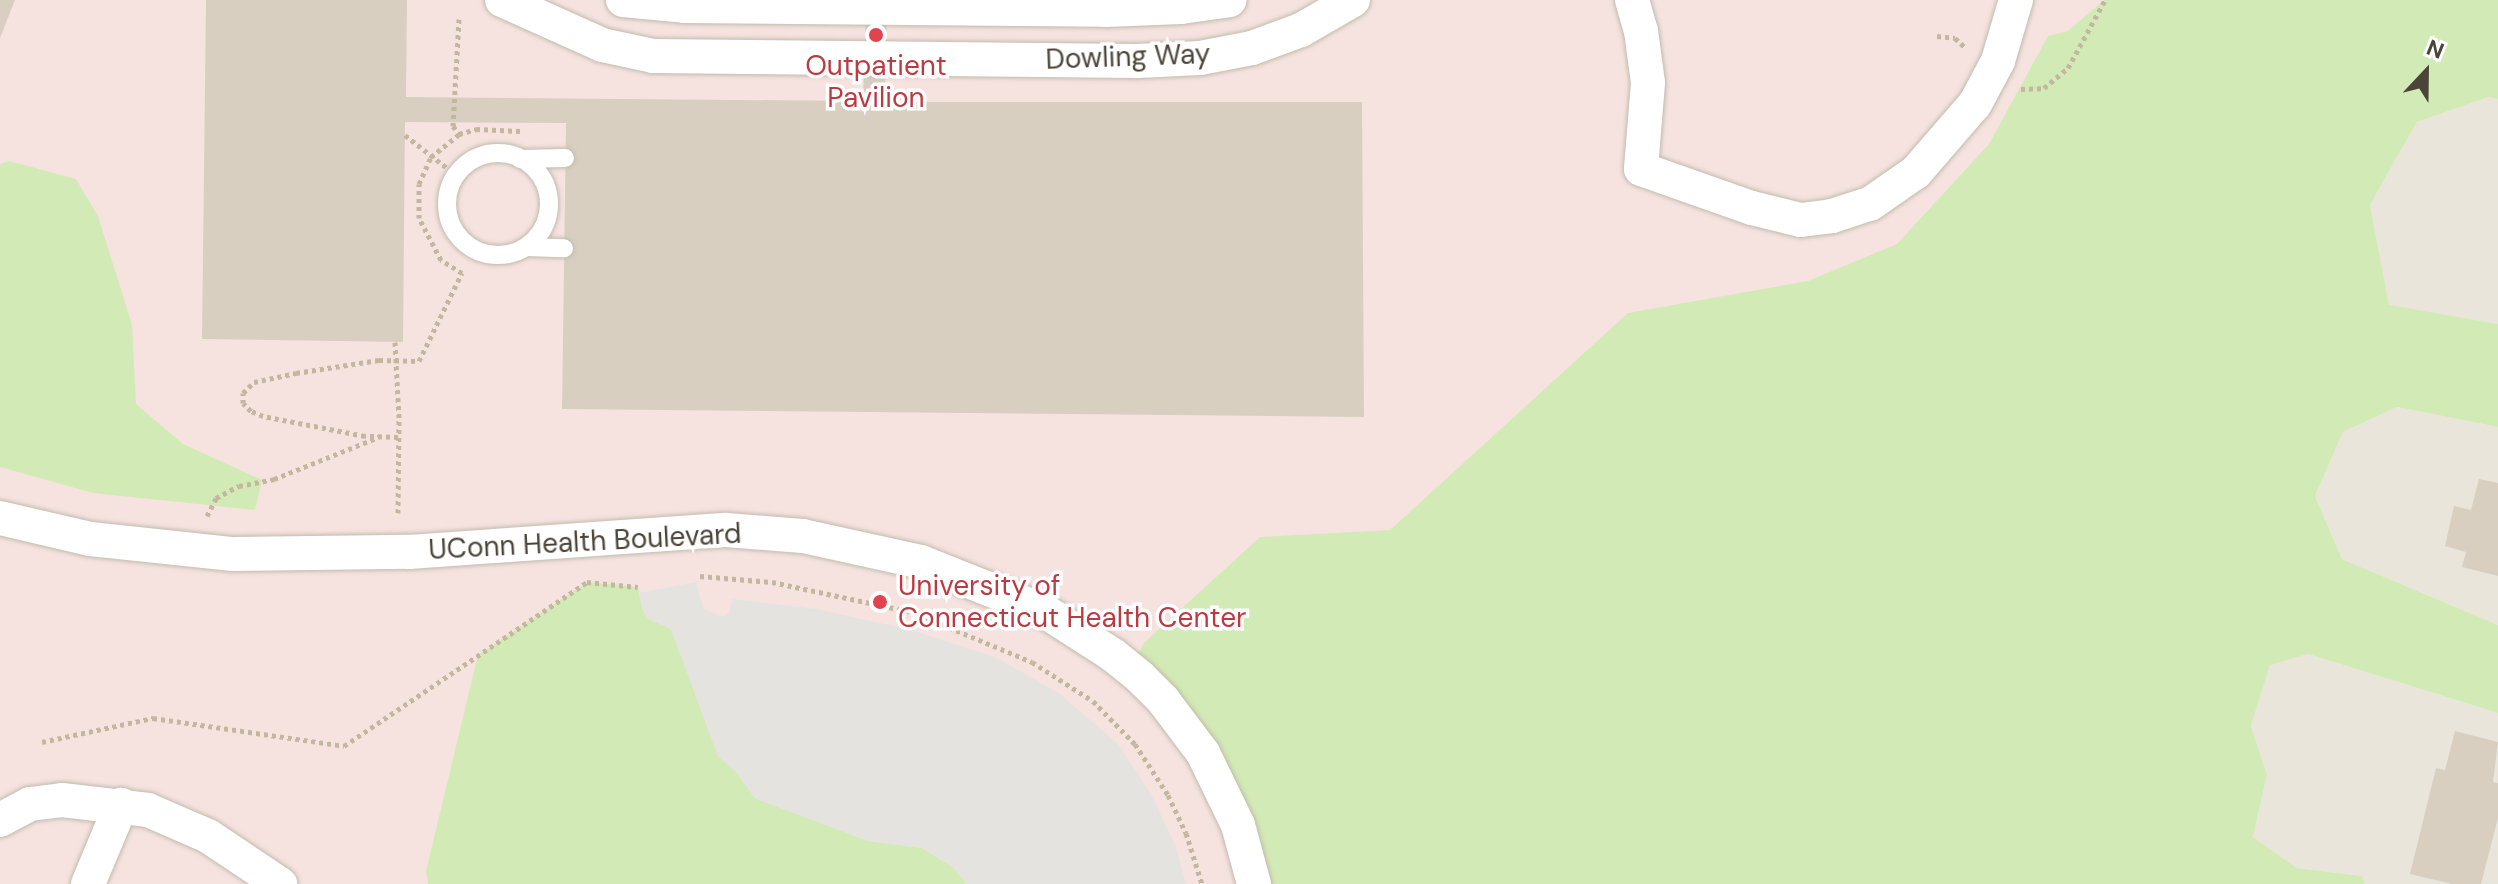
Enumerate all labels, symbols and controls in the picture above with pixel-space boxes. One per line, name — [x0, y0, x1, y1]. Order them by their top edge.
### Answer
marker: Outpatient Pavilion — [865, 24, 887, 46]
north arrow — [2386, 32, 2466, 112]
text: N — [2422, 33, 2448, 66]
street label: Dowling Way — [1045, 37, 1211, 77]
place label: Outpatient Pavilion — [805, 49, 947, 115]
street label: UConn Health Boulevard — [428, 517, 742, 567]
place label: University of Connecticut Health Center — [898, 569, 1246, 635]
marker: University of Connecticut Health Center — [869, 591, 891, 613]

